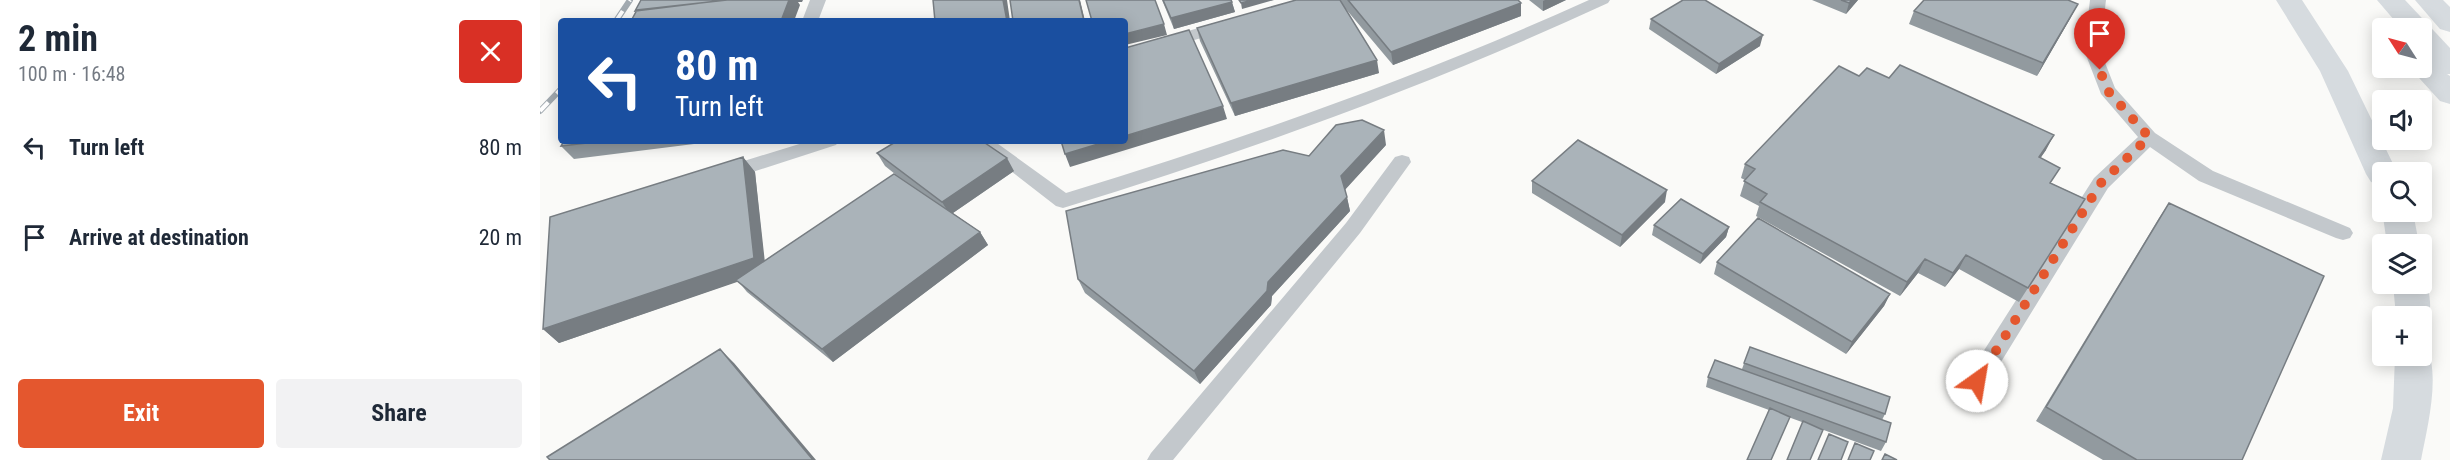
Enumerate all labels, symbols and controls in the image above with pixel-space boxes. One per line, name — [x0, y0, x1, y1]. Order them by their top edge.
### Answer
pin — [2074, 8, 2125, 70]
icon: arrive — [2083, 17, 2116, 50]
text: 2 min — [18, 18, 98, 60]
north arrow — [2372, 18, 2432, 78]
map controls — [2372, 18, 2432, 366]
button: close — [459, 20, 522, 83]
text: 80 m — [675, 41, 758, 90]
icon: left — [576, 42, 654, 120]
text: 100 m · 16:48 — [18, 62, 125, 86]
button: sound — [2372, 90, 2432, 150]
text: Turn left — [675, 91, 764, 123]
icon: left — [18, 131, 51, 164]
text: Turn left — [69, 135, 144, 160]
text: 80 m — [479, 135, 522, 160]
button: search — [2372, 162, 2432, 222]
icon: arrive — [18, 221, 51, 254]
text: Arrive at destination — [69, 225, 249, 250]
text: 20 m — [479, 225, 522, 250]
button: layers — [2372, 234, 2432, 294]
button: + — [2372, 306, 2432, 366]
position arrow — [1945, 349, 2009, 413]
button: Exit — [18, 379, 264, 448]
button: Share — [276, 379, 522, 448]

